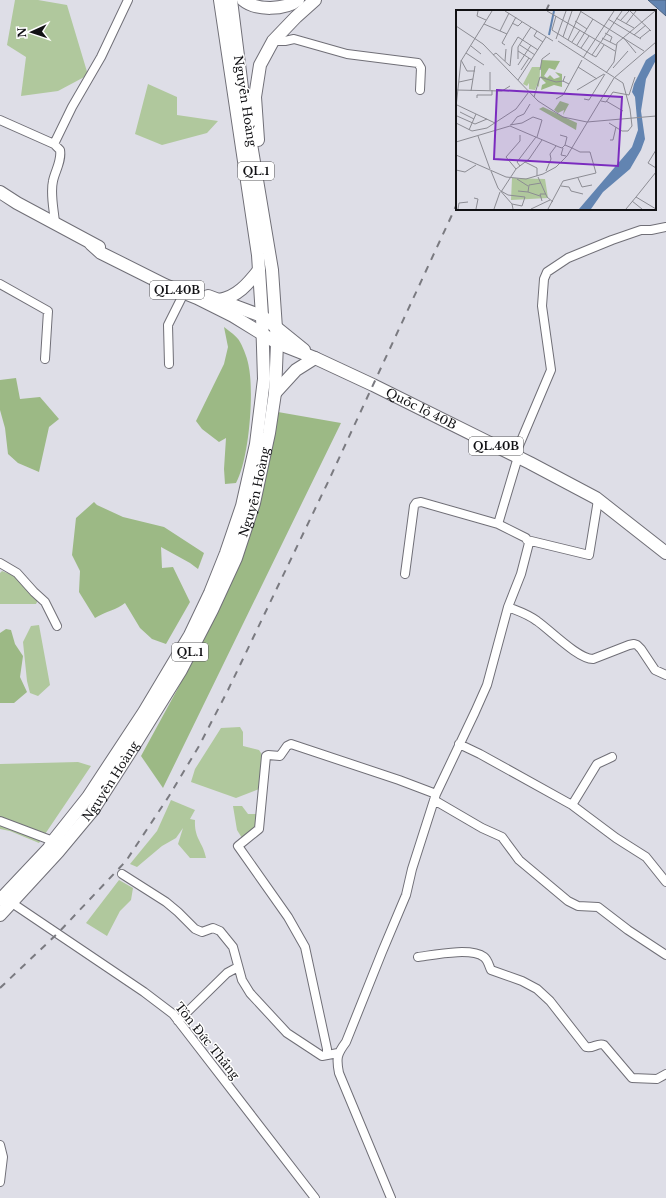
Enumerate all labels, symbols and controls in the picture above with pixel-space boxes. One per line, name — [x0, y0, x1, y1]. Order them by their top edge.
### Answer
inset map — [456, 10, 656, 210]
north arrow — [12, 12, 52, 52]
text: N — [15, 26, 29, 38]
street label: Nguyễn Hoàng — [231, 54, 260, 149]
road number: QL.1 — [238, 162, 274, 180]
road number: QL.40B — [150, 281, 204, 299]
street label: Quốc lộ 40B — [383, 385, 459, 432]
road number: QL.40B — [469, 437, 523, 455]
street label: Nguyễn Hoàng — [235, 445, 273, 539]
road number: QL.1 — [172, 643, 208, 661]
street label: Nguyễn Hoàng — [79, 738, 142, 824]
street label: Tôn Đức Thắng — [172, 999, 243, 1083]

